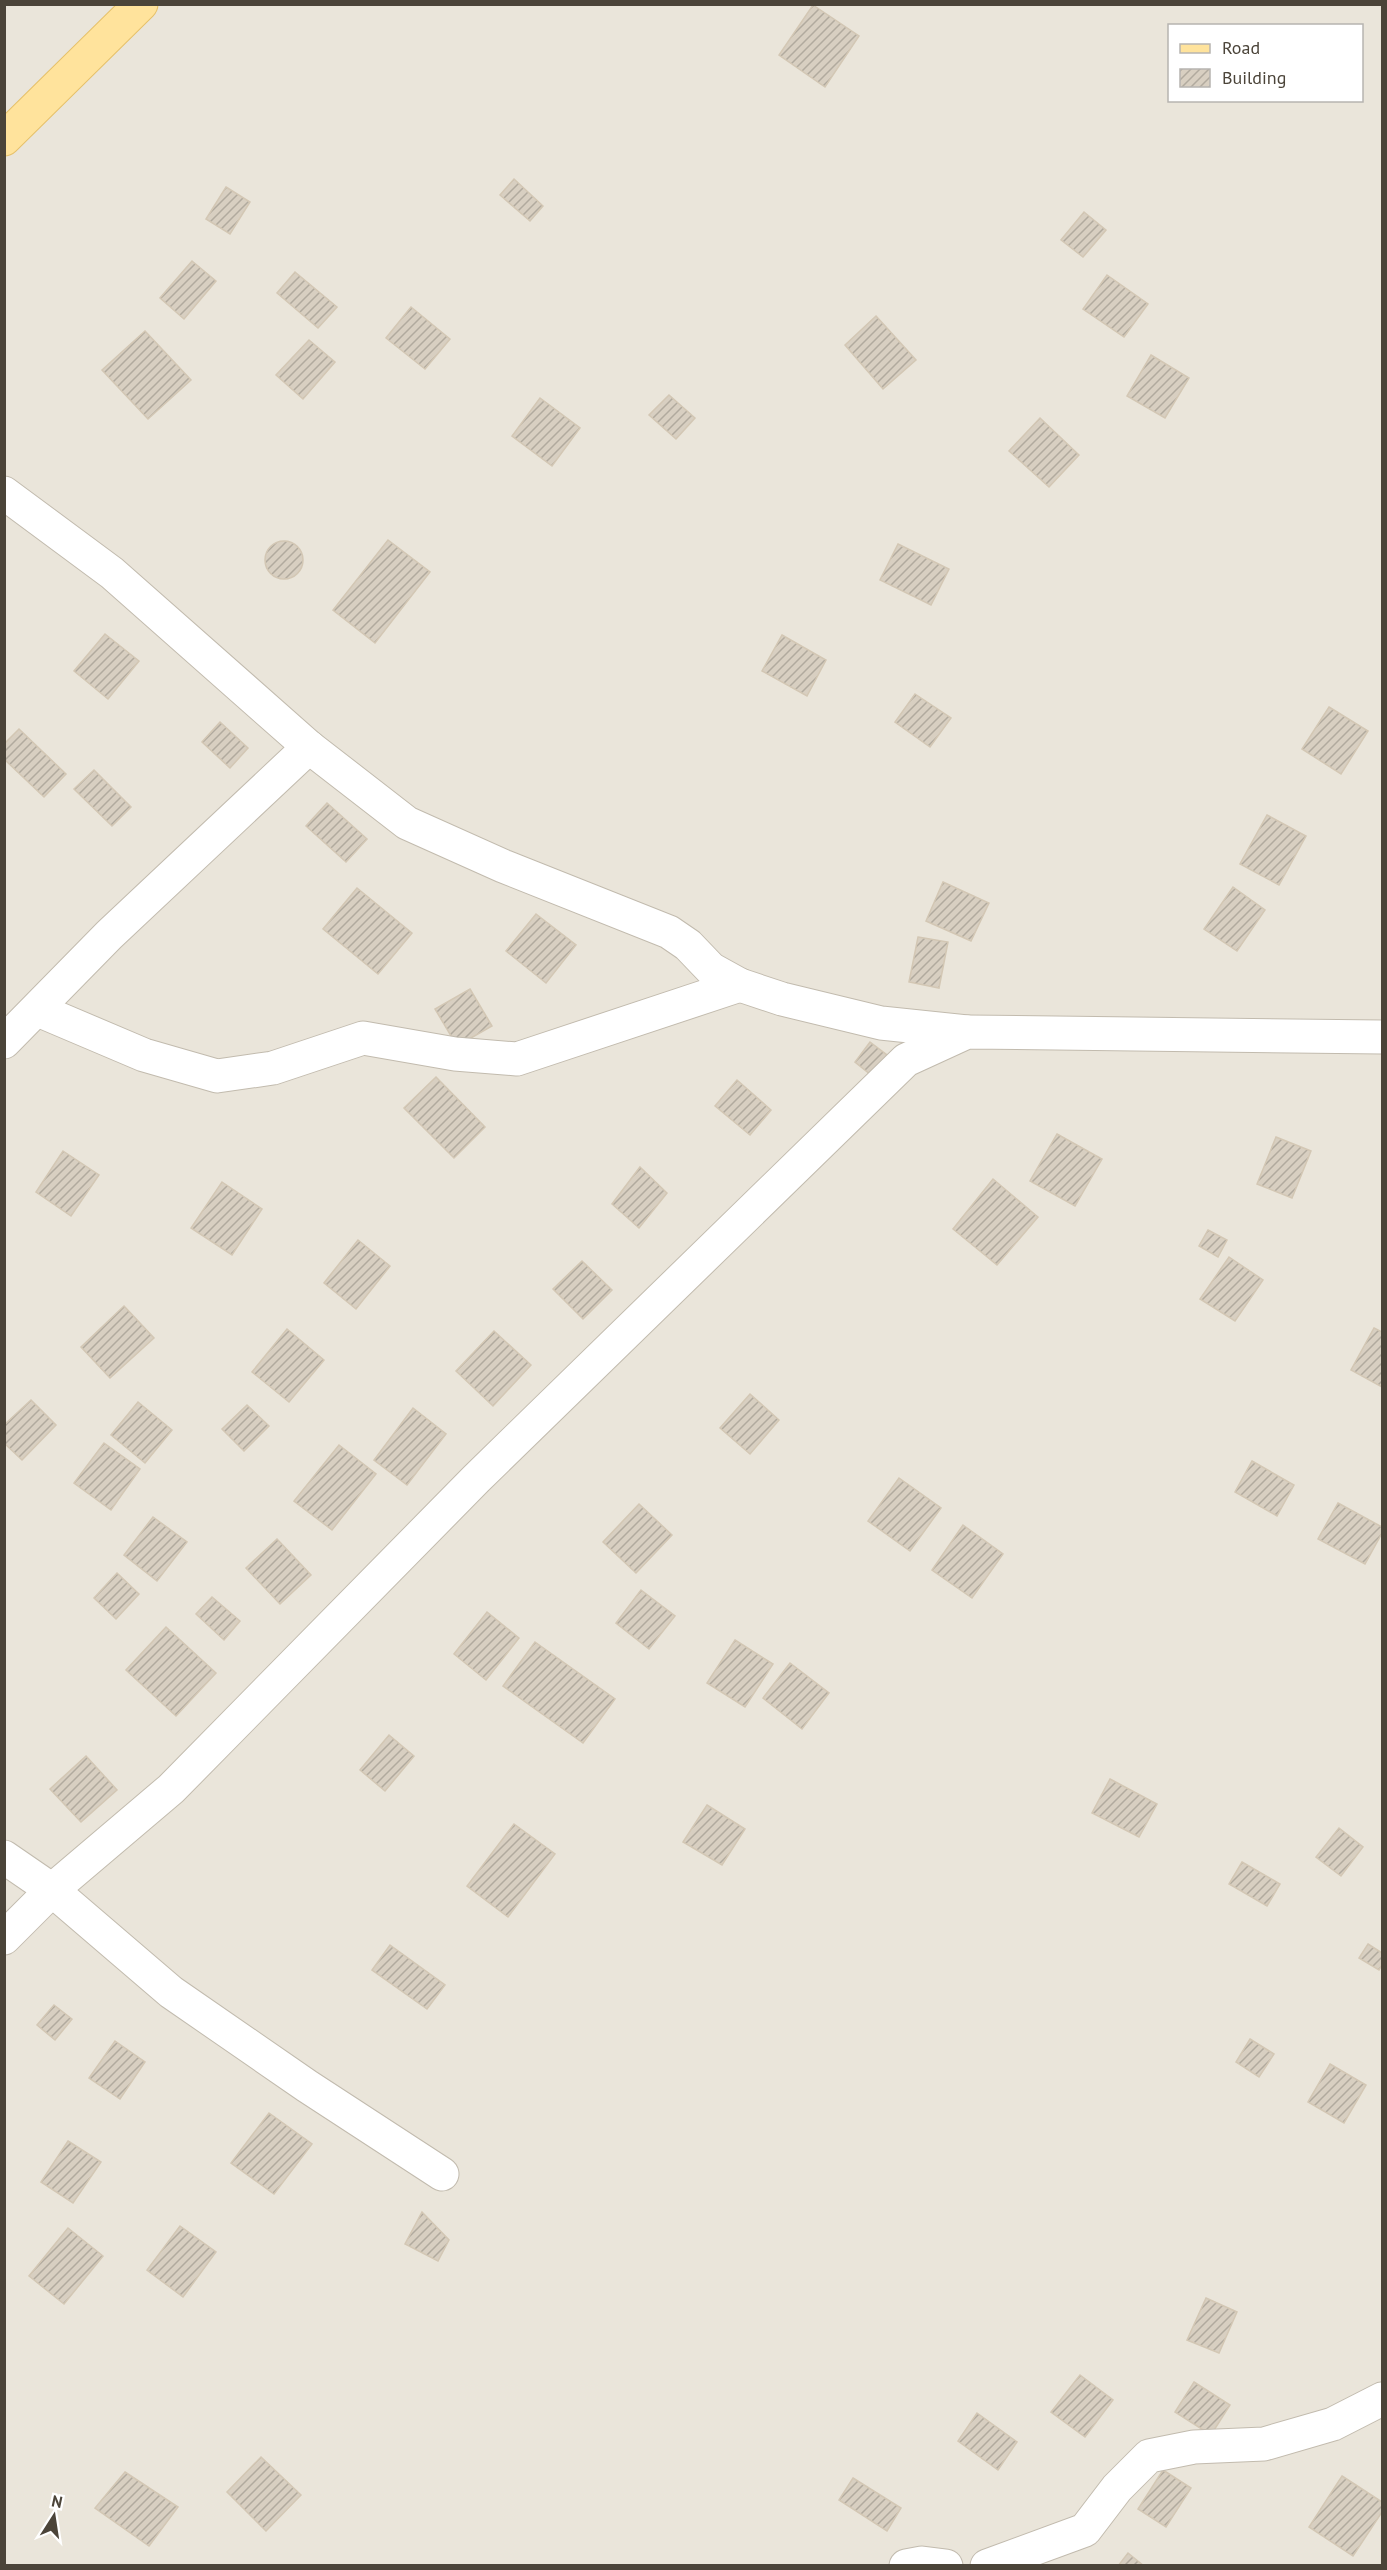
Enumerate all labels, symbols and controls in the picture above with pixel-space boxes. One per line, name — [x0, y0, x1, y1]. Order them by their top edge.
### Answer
legend — [1168, 24, 1363, 102]
text: Road — [1222, 36, 1260, 59]
text: Building — [1222, 66, 1286, 89]
north arrow — [24, 2486, 84, 2546]
text: N — [50, 2490, 64, 2512]

